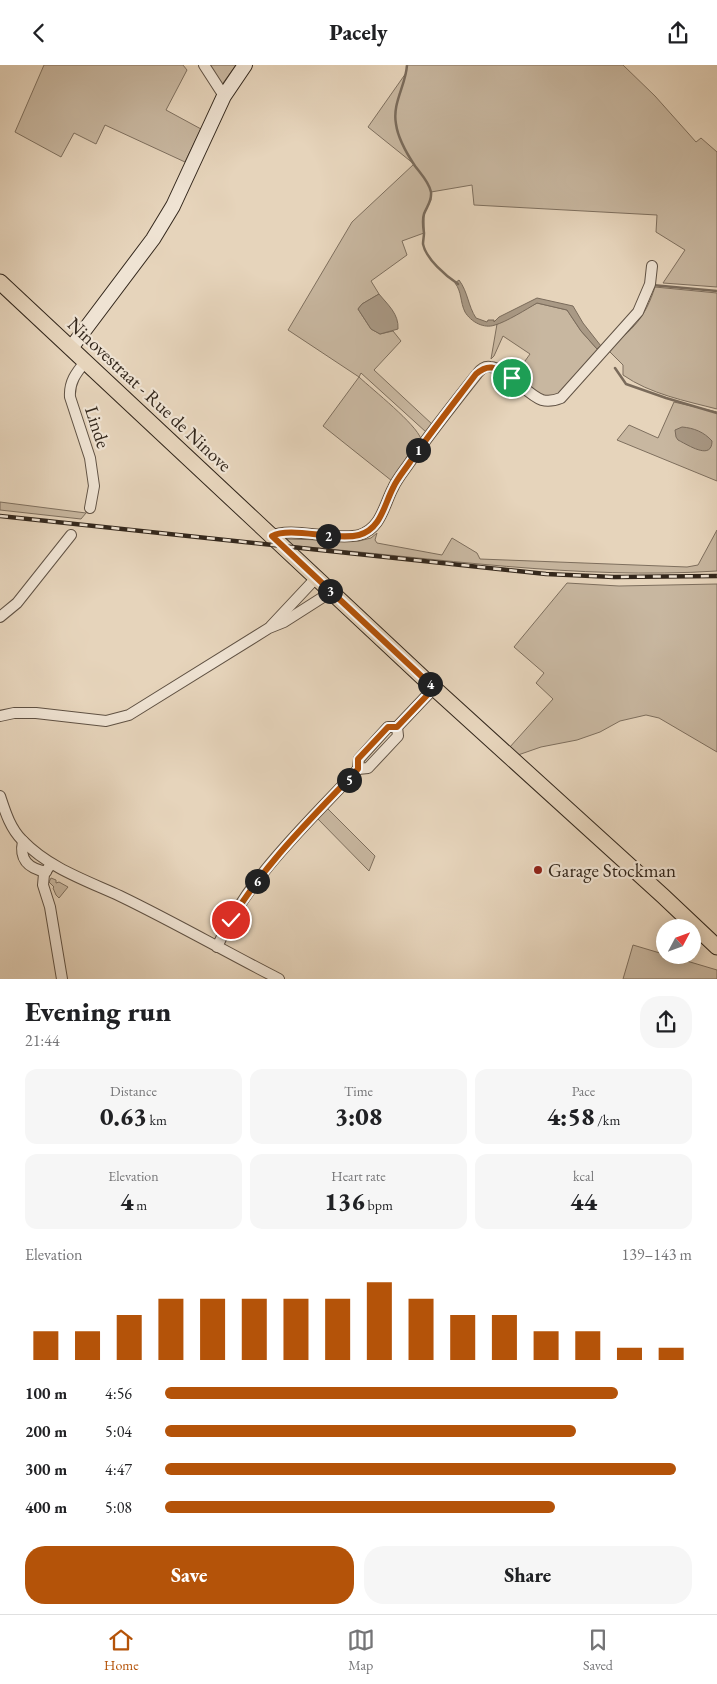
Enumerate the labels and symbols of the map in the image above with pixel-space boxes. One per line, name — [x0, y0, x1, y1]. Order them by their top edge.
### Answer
street label: Ninovestraat - Rue de Ninove — [62, 311, 237, 477]
pin — [491, 357, 533, 399]
street label: Linde — [79, 403, 116, 451]
pin: 1 — [406, 437, 430, 463]
pin: 2 — [316, 523, 340, 549]
pin: 3 — [318, 579, 342, 603]
pin: 4 — [418, 671, 442, 697]
pin: 5 — [336, 767, 362, 793]
place label: Garage Stockman — [548, 858, 676, 883]
marker: Garage Stockman — [532, 864, 544, 876]
pin: 6 — [244, 869, 270, 893]
pin — [210, 899, 252, 941]
north arrow — [656, 919, 701, 964]

